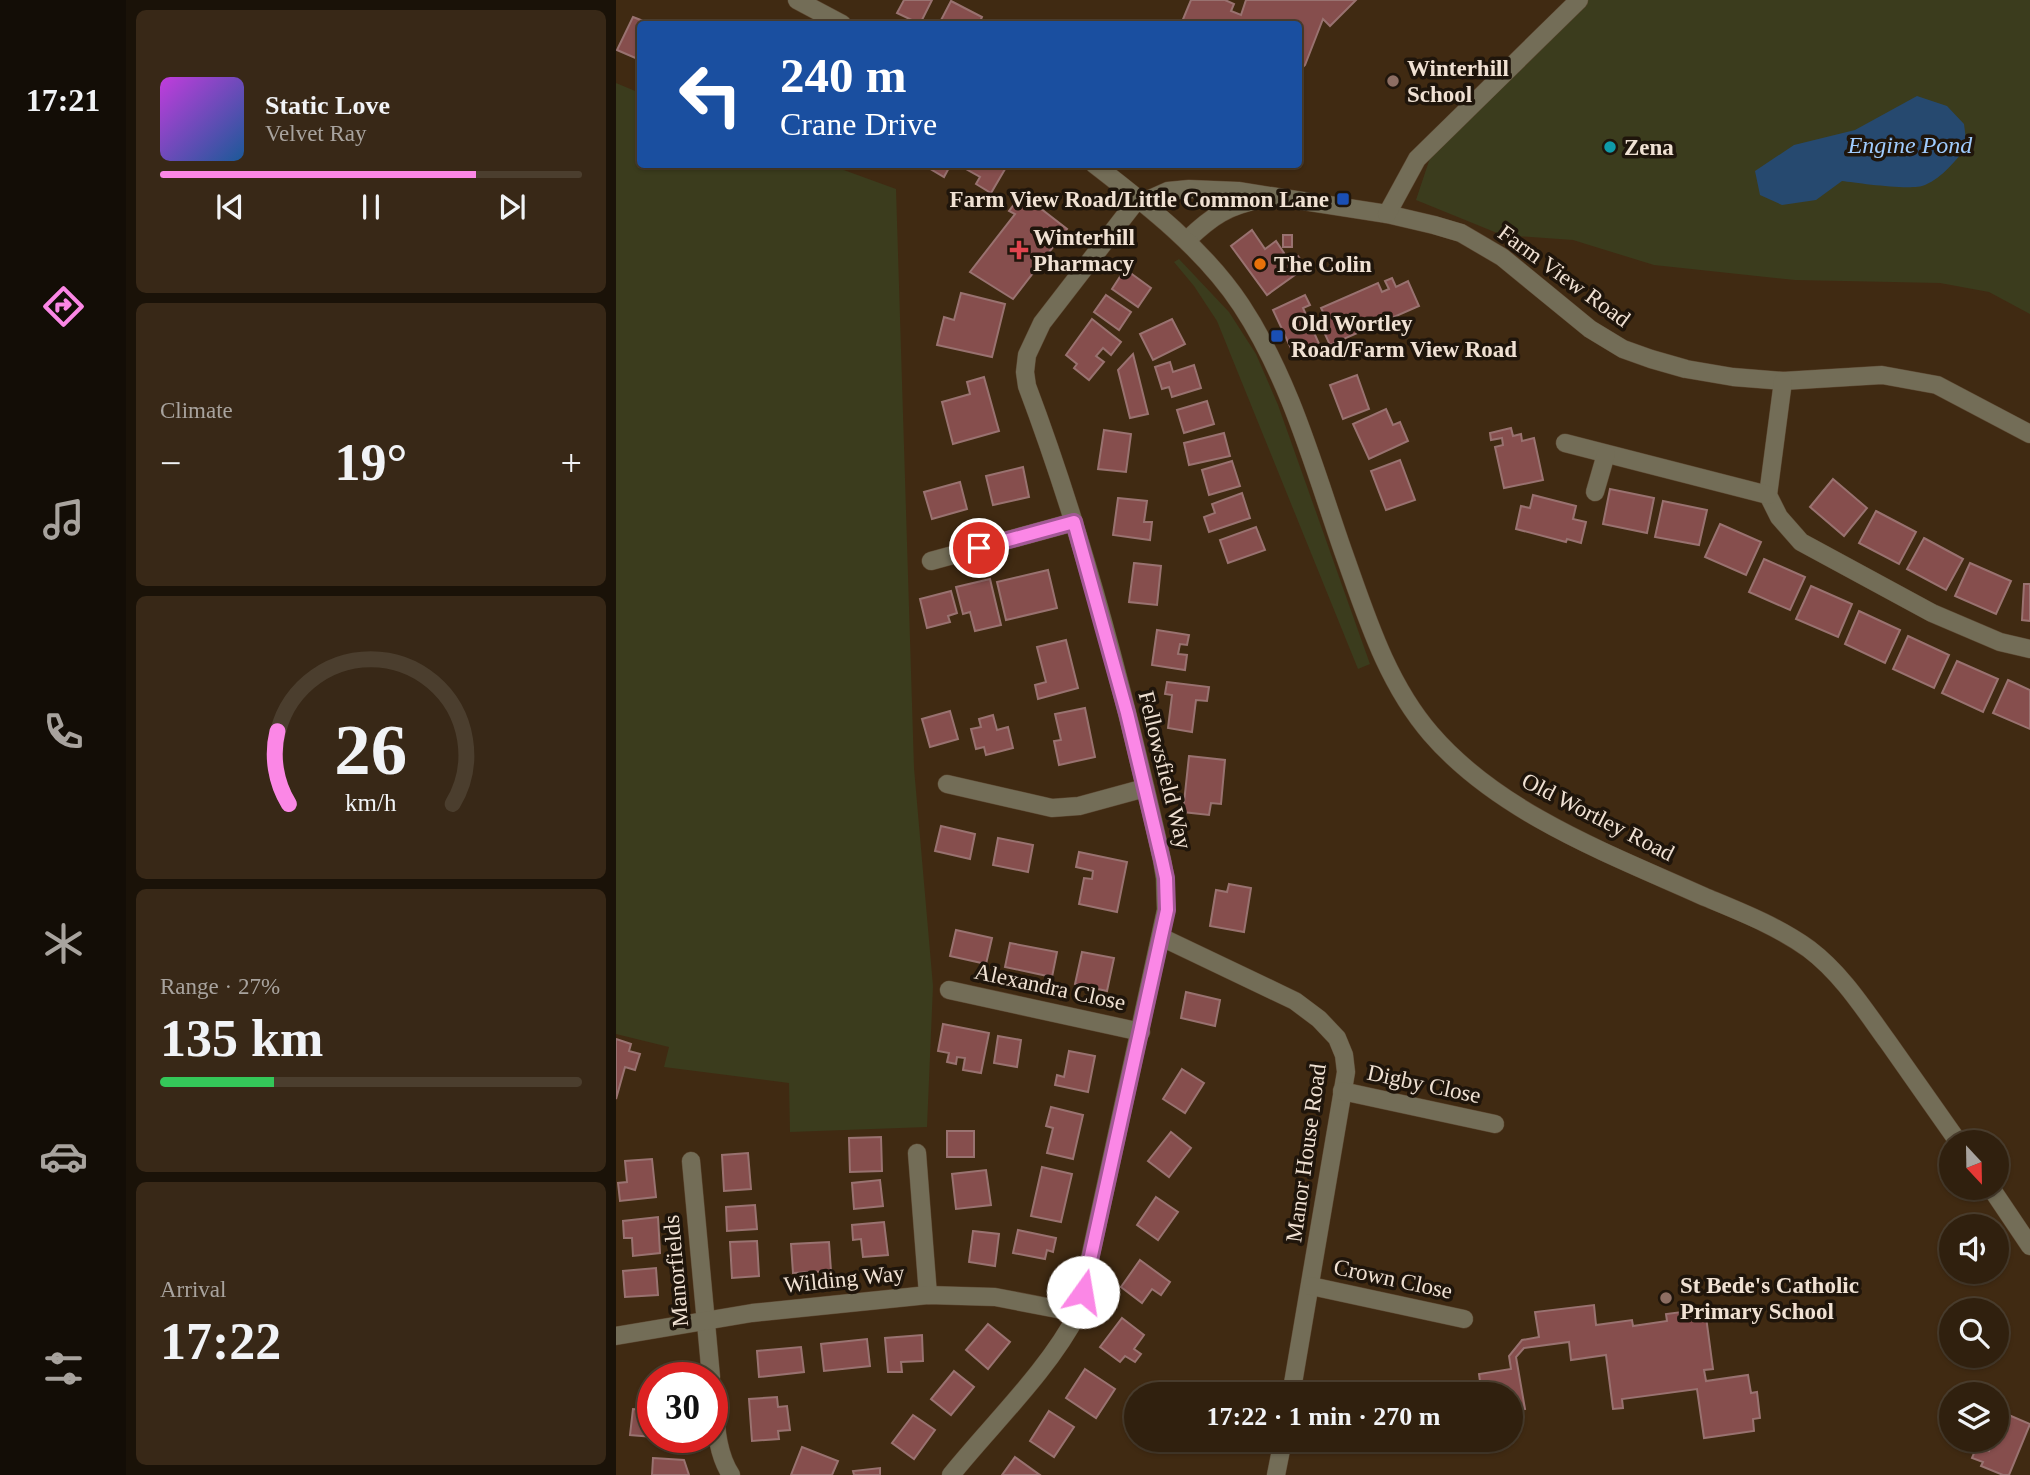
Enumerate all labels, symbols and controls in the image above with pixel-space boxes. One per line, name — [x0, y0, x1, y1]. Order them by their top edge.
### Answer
text: 240 m — [780, 48, 907, 103]
icon: left — [665, 49, 756, 140]
place label: Winterhill School — [1407, 56, 1509, 107]
marker: Winterhill School — [1385, 73, 1401, 89]
text: 17:21 — [26, 82, 100, 118]
text: Static Love — [265, 91, 390, 120]
text: Crane Drive — [780, 106, 937, 142]
text: Velvet Ray — [265, 121, 367, 146]
water label: Engine Pond — [1847, 132, 1973, 158]
place label: Zena — [1624, 135, 1674, 160]
marker: Zena — [1602, 139, 1618, 155]
place label: Farm View Road/Little Common Lane — [950, 187, 1329, 212]
icon: previous — [211, 188, 249, 226]
icon: pause — [352, 188, 390, 226]
icon: next — [493, 188, 531, 226]
marker: Farm View Road/Little Common Lane — [1335, 191, 1351, 207]
street label: Farm View Road — [1493, 220, 1635, 332]
place label: Winterhill Pharmacy — [1033, 225, 1135, 276]
marker: Winterhill Pharmacy — [1011, 242, 1027, 258]
place label: The Colin — [1274, 252, 1372, 277]
marker: The Colin — [1252, 256, 1268, 272]
icon: directions — [39, 282, 88, 331]
place label: Old Wortley Road/Farm View Road — [1291, 311, 1517, 362]
marker: Old Wortley Road/Farm View Road — [1269, 328, 1285, 344]
text: Climate — [160, 398, 233, 423]
text: 19° — [335, 434, 407, 491]
text: − — [160, 442, 181, 484]
text: + — [561, 442, 582, 484]
icon: music — [39, 495, 88, 544]
pin — [949, 518, 1009, 578]
icon: arrive — [960, 529, 998, 567]
street label: Fellowsfield Way — [1133, 688, 1197, 852]
icon: phone — [39, 707, 88, 756]
text: 26 — [335, 709, 407, 790]
street label: Old Wortley Road — [1518, 768, 1679, 866]
text: km/h — [345, 788, 397, 815]
icon: climate — [39, 919, 88, 968]
street label: Alexandra Close — [972, 959, 1128, 1015]
text: Range · 27% — [160, 974, 280, 999]
text: 135 km — [160, 1010, 323, 1067]
street label: Digby Close — [1365, 1060, 1483, 1108]
street label: Manor House Road — [1281, 1062, 1331, 1244]
north arrow — [1939, 1130, 2009, 1200]
map controls — [1939, 1130, 2009, 1452]
icon: car — [39, 1132, 88, 1181]
street label: Manorfields — [659, 1214, 693, 1328]
button: sound — [1939, 1214, 2009, 1284]
street label: Crown Close — [1331, 1254, 1455, 1304]
position arrow — [1046, 1255, 1120, 1329]
street label: Wilding Way — [782, 1260, 906, 1298]
place label: St Bede's Catholic Primary School — [1680, 1273, 1859, 1324]
text: Arrival — [160, 1277, 226, 1302]
marker: St Bede's Catholic Primary School — [1658, 1290, 1674, 1306]
button: search — [1939, 1298, 2009, 1368]
text: 17:22 — [160, 1313, 281, 1370]
icon: filters — [39, 1344, 88, 1393]
speed limit sign: 30 — [637, 1362, 728, 1453]
button: layers — [1939, 1382, 2009, 1452]
text: 17:22 · 1 min · 270 m — [1207, 1402, 1441, 1431]

